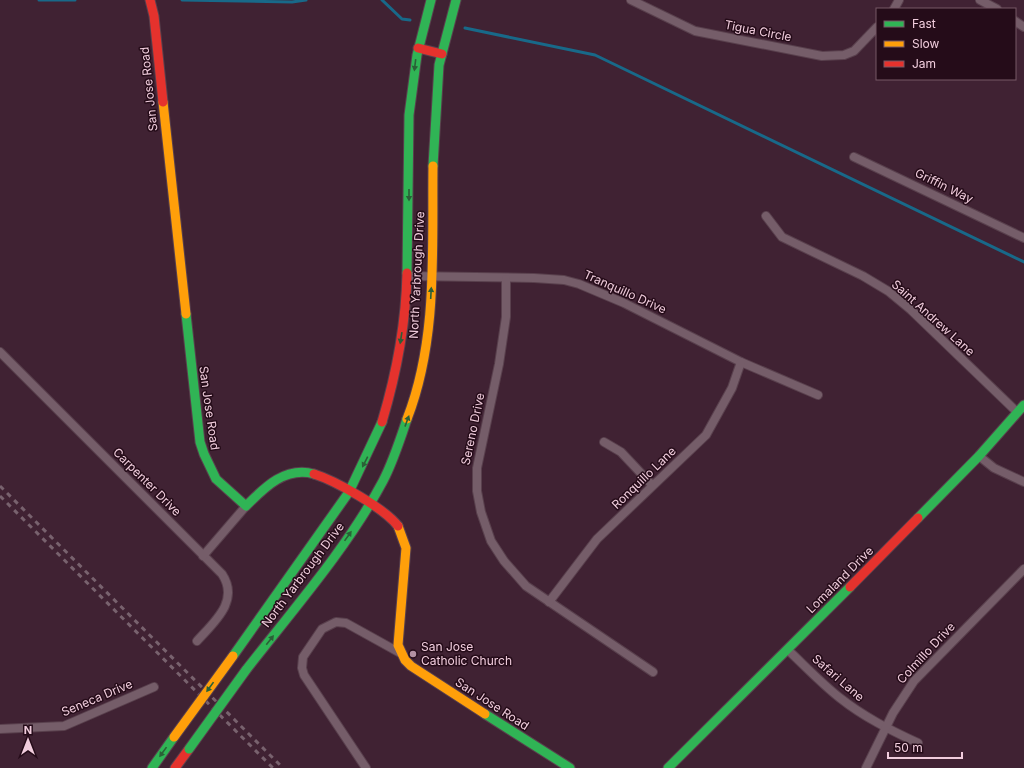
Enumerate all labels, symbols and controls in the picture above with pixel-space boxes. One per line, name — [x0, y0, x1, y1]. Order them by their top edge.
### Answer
legend — [876, 8, 1016, 80]
text: Fast — [912, 16, 936, 31]
street label: Tigua Circle — [723, 17, 793, 44]
text: Slow — [912, 36, 940, 51]
street label: San Jose Road — [137, 46, 160, 132]
text: Jam — [912, 56, 936, 71]
one-way arrow — [412, 59, 418, 71]
street label: Griffin Way — [913, 165, 976, 206]
one-way arrow — [406, 189, 412, 202]
street label: North Yarbrough Drive — [406, 211, 427, 339]
street label: Tranquillo Drive — [582, 267, 669, 316]
street label: Saint Andrew Lane — [889, 276, 978, 359]
one-way arrow — [427, 287, 434, 299]
one-way arrow — [398, 332, 404, 344]
street label: San Jose Road — [196, 365, 223, 451]
street label: Sereno Drive — [458, 391, 487, 466]
one-way arrow — [405, 414, 411, 426]
street label: Ronquillo Lane — [609, 443, 679, 512]
street label: Carpenter Drive — [110, 444, 185, 519]
one-way arrow — [362, 457, 368, 468]
street label: North Yarbrough Drive — [258, 519, 347, 630]
one-way arrow — [344, 530, 352, 541]
street label: Lomaland Drive — [803, 543, 876, 616]
street label: Colmillo Drive — [893, 619, 958, 686]
one-way arrow — [266, 634, 274, 645]
place label: San Jose Catholic Church — [421, 639, 512, 668]
marker: San Jose Catholic Church — [408, 649, 418, 659]
street label: Safari Lane — [809, 651, 867, 704]
street label: San Jose Road — [453, 674, 532, 733]
street label: Seneca Drive — [59, 676, 135, 719]
one-way arrow — [206, 682, 215, 693]
north arrow — [8, 720, 48, 760]
text: N — [24, 723, 32, 737]
scale bar — [888, 734, 962, 760]
text: 50 m — [894, 740, 923, 755]
one-way arrow — [159, 747, 167, 758]

